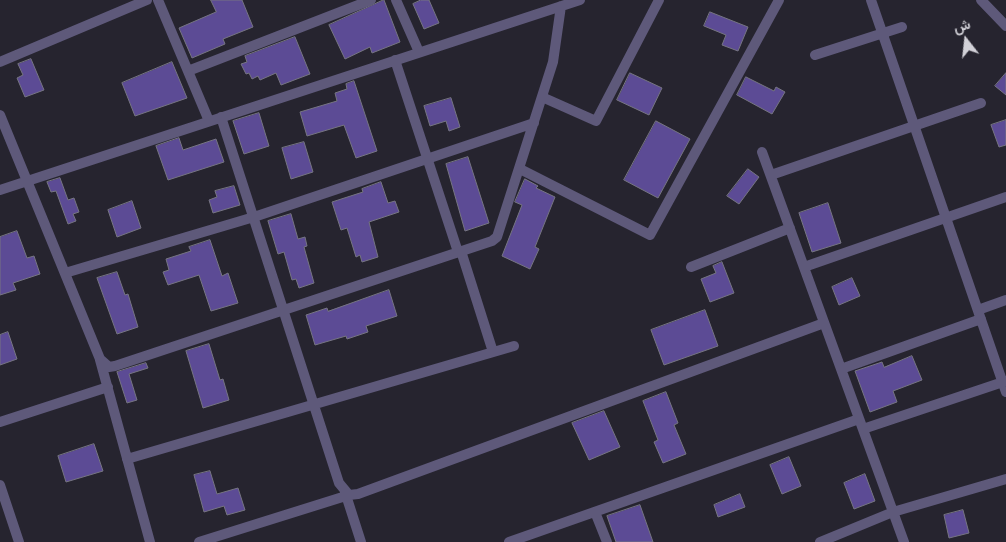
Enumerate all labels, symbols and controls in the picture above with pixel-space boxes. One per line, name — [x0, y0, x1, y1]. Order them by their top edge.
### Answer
north arrow — [941, 15, 991, 65]
text: ش — [951, 15, 972, 36]

